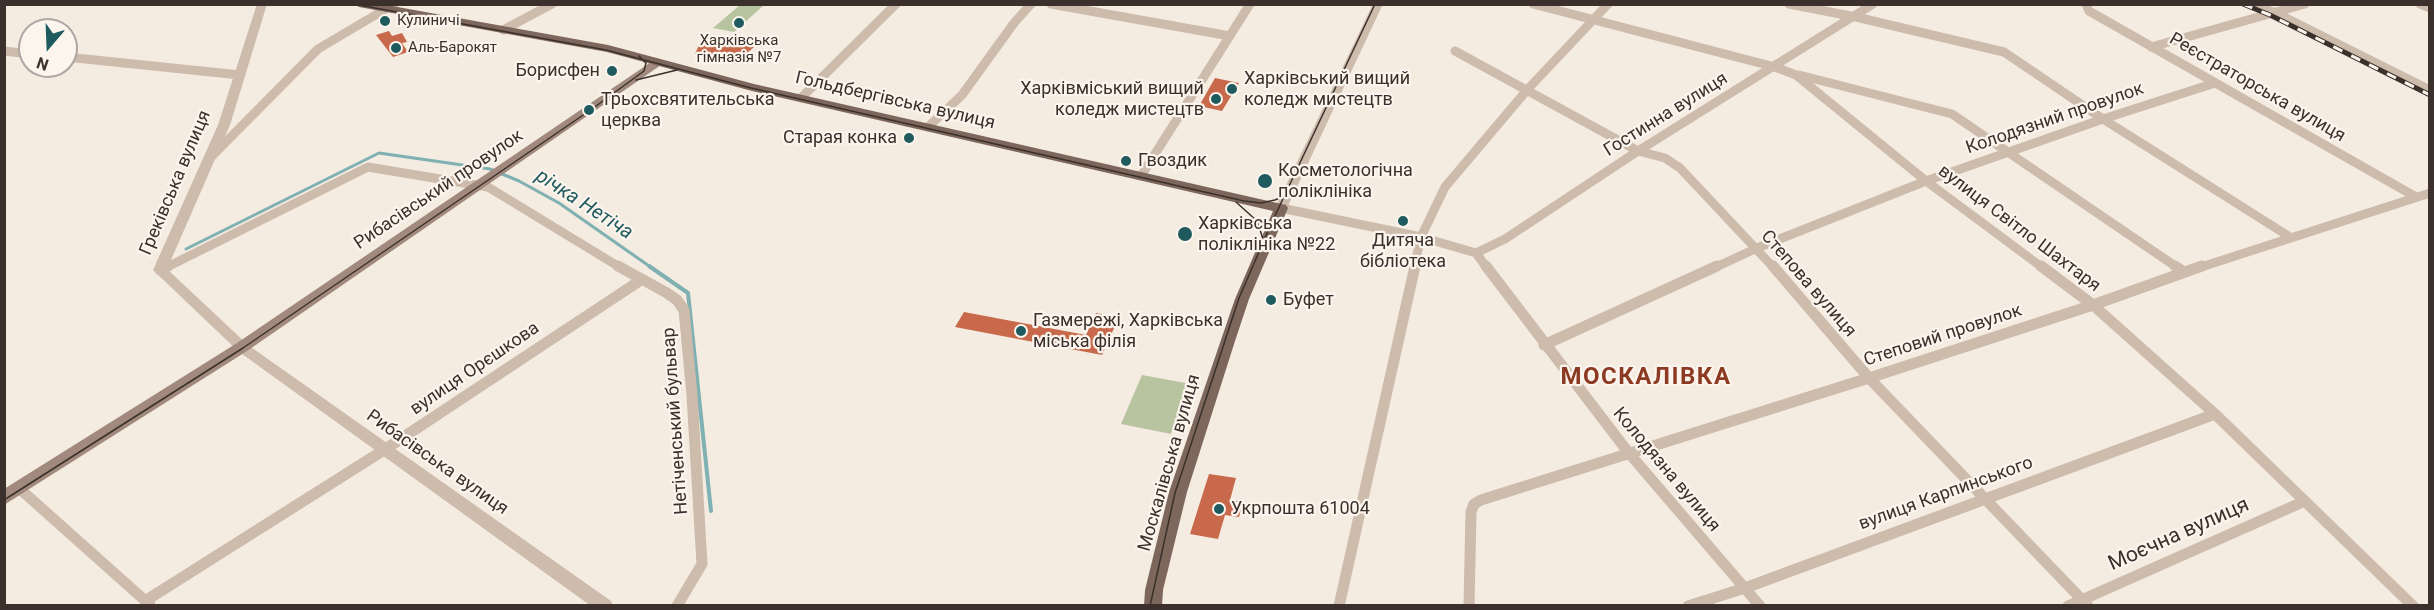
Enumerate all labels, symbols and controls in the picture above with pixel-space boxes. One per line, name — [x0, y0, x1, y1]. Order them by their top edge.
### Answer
place label: Кулиничі — [397, 12, 460, 30]
marker: Кулиничі — [378, 14, 392, 28]
marker: Харківська гімназія №7 — [732, 16, 746, 30]
north arrow — [18, 18, 78, 78]
street label: Реєстраторська вулиця — [2165, 29, 2349, 147]
place label: Харківська гімназія №7 — [697, 32, 781, 67]
place label: Аль-Барокят — [408, 39, 497, 57]
marker: Аль-Барокят — [389, 41, 403, 55]
text: N — [34, 53, 51, 74]
place label: Борисфен — [515, 60, 600, 82]
marker: Борисфен — [605, 64, 619, 78]
street label: Гольдбергівська вулиця — [793, 67, 997, 135]
place label: Харківський вищий коледж мистецтв — [1244, 68, 1410, 110]
street label: Гостинна вулиця — [1600, 68, 1732, 162]
place label: Харківміський вищий коледж мистецтв — [1020, 78, 1204, 121]
street label: Колодязний провулок — [1963, 78, 2147, 160]
marker: Харківський вищий коледж мистецтв — [1225, 82, 1239, 96]
place label: Трьохсвятительська церква — [601, 89, 775, 132]
marker: Харківміський вищий коледж мистецтв — [1209, 92, 1223, 106]
marker: Трьохсвятительська церква — [582, 103, 596, 117]
street label: Греківська вулиця — [136, 107, 216, 259]
street label: Рибасівський провулок — [350, 125, 528, 255]
place label: Старая конка — [783, 127, 897, 149]
marker: Старая конка — [902, 131, 916, 145]
place label: Гвоздик — [1138, 150, 1207, 172]
marker: Гвоздик — [1119, 154, 1133, 168]
place label: Косметологічна поліклініка — [1278, 160, 1413, 202]
street label: вулиця Світло Шахтаря — [1934, 161, 2104, 297]
water label: річка Нетіча — [531, 165, 637, 245]
marker: Косметологічна поліклініка — [1256, 172, 1274, 190]
place label: Харківська поліклініка №22 — [1198, 213, 1335, 256]
marker: Дитяча бібліотека — [1396, 214, 1410, 228]
marker: Харківська поліклініка №22 — [1176, 225, 1194, 243]
street label: Степова вулиця — [1756, 226, 1860, 342]
place label: Дитяча бібліотека — [1360, 230, 1446, 272]
place label: Буфет — [1283, 289, 1334, 311]
marker: Буфет — [1264, 293, 1278, 307]
street label: Степовий провулок — [1861, 300, 2025, 372]
place label: Газмережі, Харківська міська філія — [1033, 310, 1223, 352]
street label: вулиця Орєшкова — [406, 318, 544, 420]
marker: Газмережі, Харківська міська філія — [1014, 324, 1028, 338]
street label: Нетіченський бульвар — [659, 327, 693, 515]
district label: МОСКАЛІВКА — [1560, 364, 1732, 392]
street label: Москалівська вулиця — [1134, 372, 1206, 554]
street label: Колодязна вулиця — [1608, 403, 1724, 537]
street label: Рибасівська вулиця — [362, 406, 512, 520]
street label: вулиця Карпинського — [1856, 452, 2036, 536]
street label: Моєчна вулиця — [2105, 493, 2253, 577]
place label: Укрпошта 61004 — [1231, 498, 1370, 520]
marker: Укрпошта 61004 — [1212, 502, 1226, 516]

